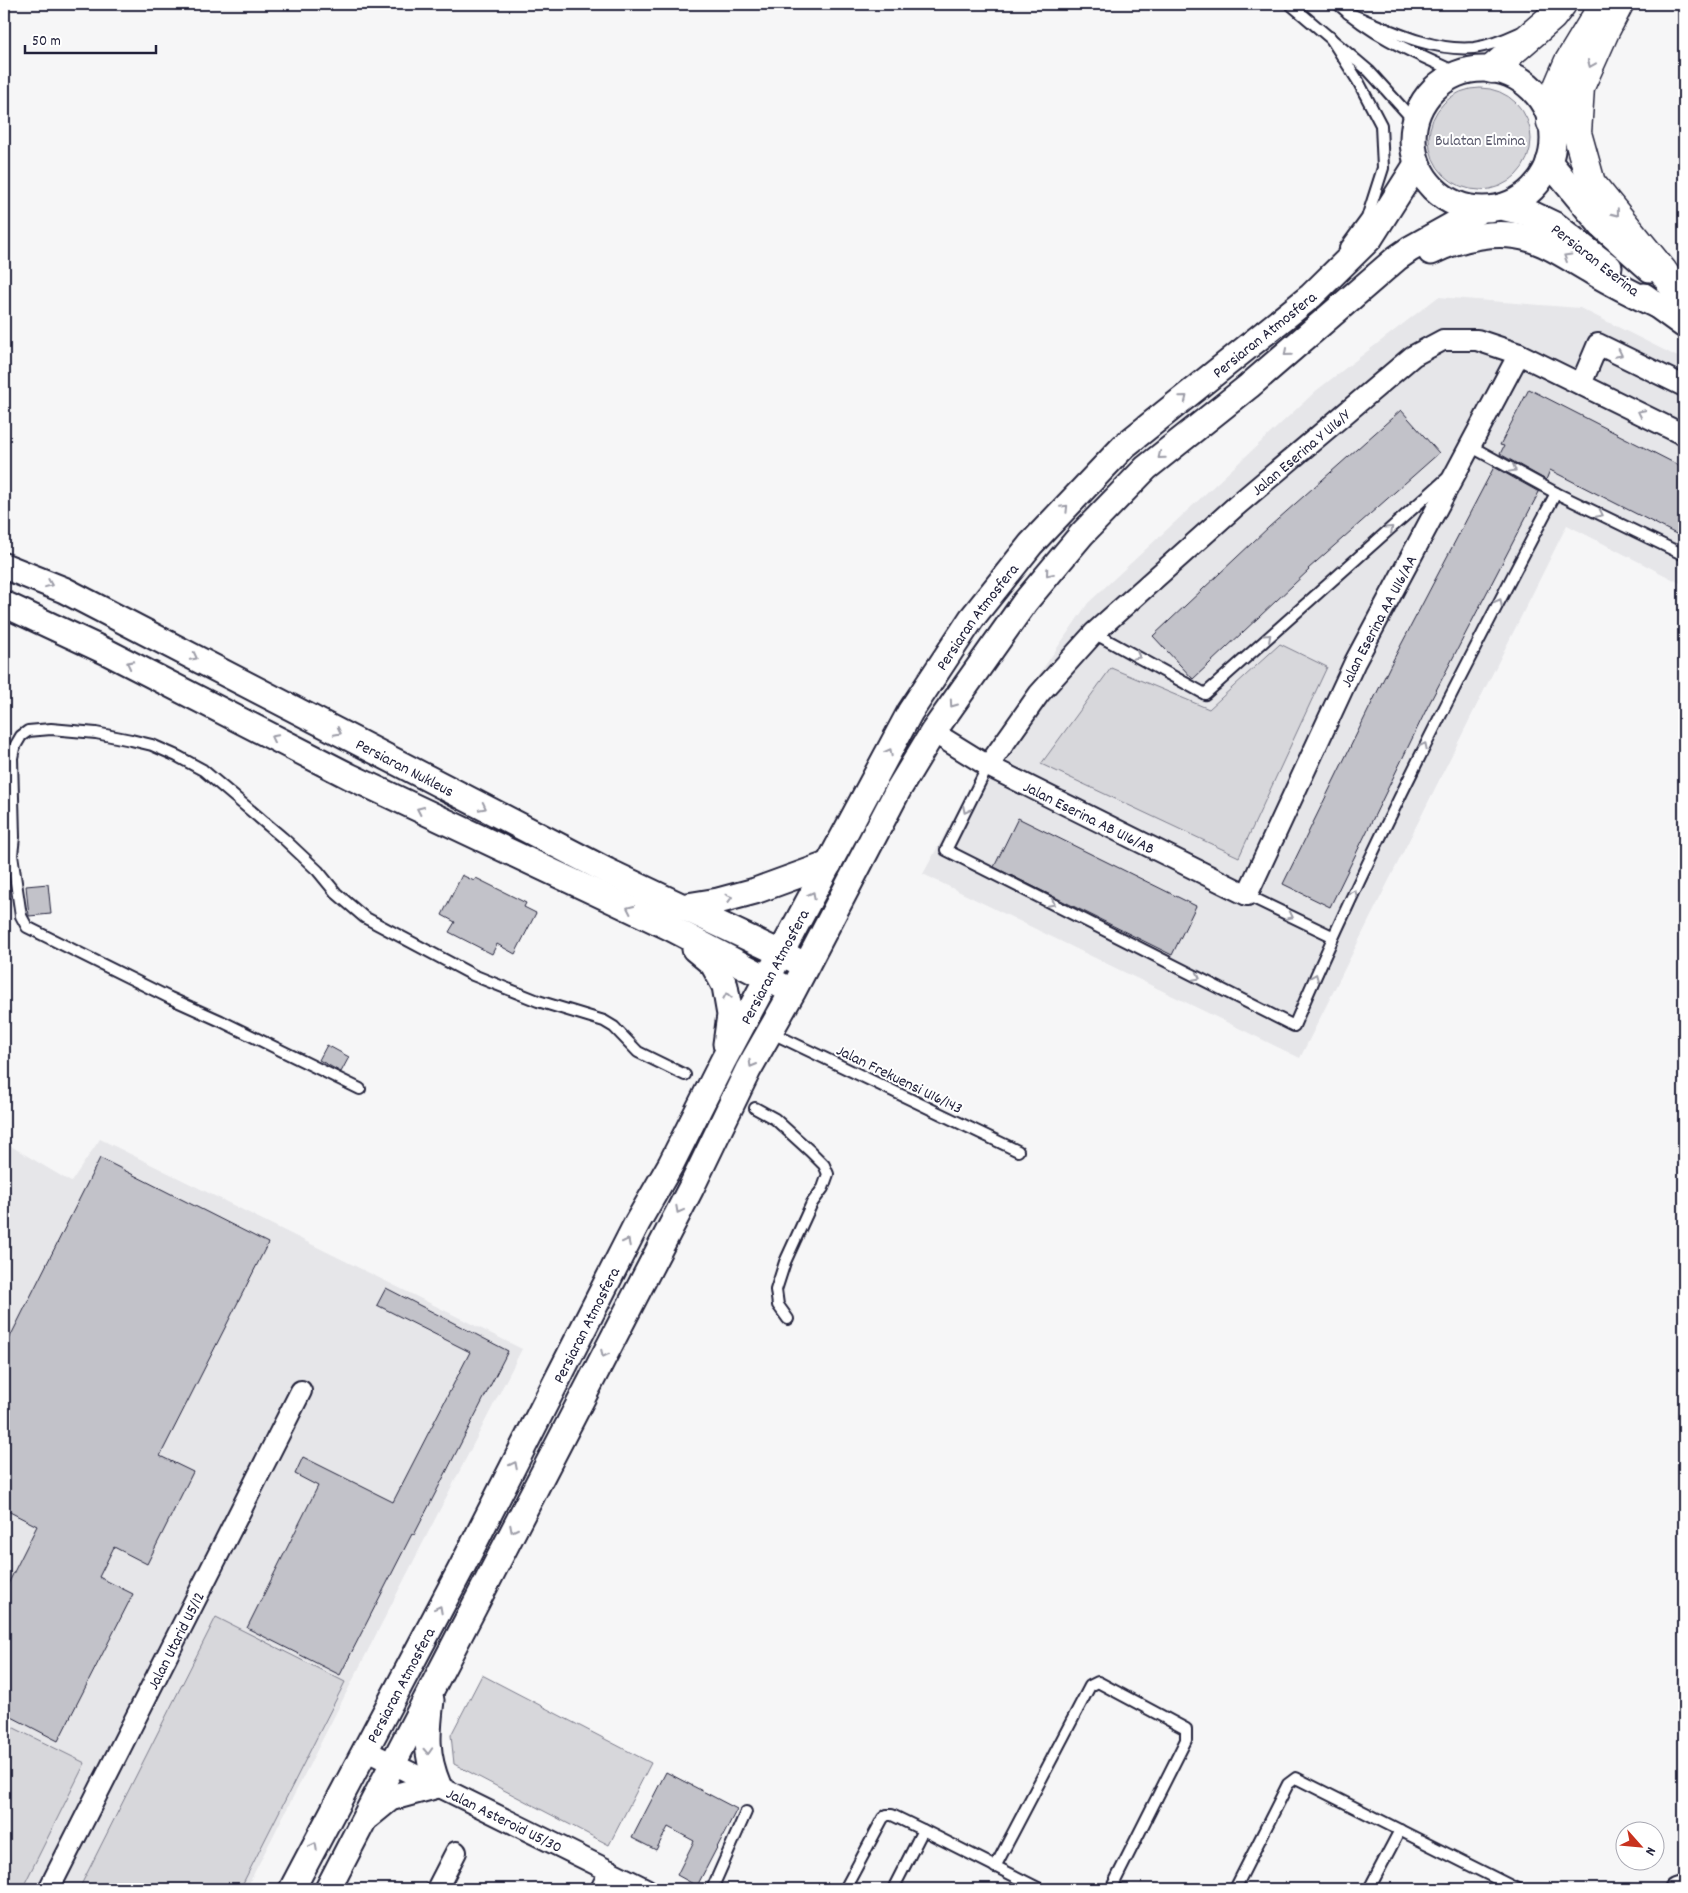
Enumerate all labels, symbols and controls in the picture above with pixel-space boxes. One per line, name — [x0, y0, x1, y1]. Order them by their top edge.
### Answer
scale bar — [25, 22, 156, 54]
text: 50 m — [32, 31, 61, 53]
one-way arrow — [1586, 59, 1597, 68]
park label: Bulatan Elmina — [1435, 130, 1526, 153]
one-way arrow — [1610, 207, 1618, 216]
street label: Persiaran Eserina — [1545, 219, 1644, 303]
one-way arrow — [1563, 253, 1572, 263]
street label: Persiaran Atmosfera — [1208, 287, 1323, 385]
one-way arrow — [1283, 347, 1292, 356]
one-way arrow — [1614, 348, 1623, 358]
one-way arrow — [1178, 395, 1187, 403]
street label: Jalan Eserina Y U16/Y — [1247, 404, 1357, 502]
one-way arrow — [1637, 409, 1646, 419]
one-way arrow — [1158, 450, 1167, 458]
one-way arrow — [1507, 463, 1516, 473]
one-way arrow — [1059, 505, 1068, 514]
one-way arrow — [1595, 508, 1604, 518]
one-way arrow — [1384, 526, 1393, 535]
street label: Jalan Eserina AA U16/AA — [1336, 551, 1424, 692]
street label: Persiaran Atmosfera — [931, 559, 1025, 676]
one-way arrow — [1046, 567, 1054, 576]
one-way arrow — [44, 578, 53, 588]
one-way arrow — [1493, 598, 1503, 607]
one-way arrow — [1263, 634, 1272, 643]
one-way arrow — [1132, 650, 1141, 660]
one-way arrow — [189, 651, 198, 661]
one-way arrow — [126, 660, 135, 670]
one-way arrow — [950, 698, 959, 708]
one-way arrow — [333, 726, 342, 736]
one-way arrow — [271, 734, 280, 744]
street label: Persiaran Nukleus — [351, 734, 458, 804]
one-way arrow — [1418, 742, 1429, 751]
one-way arrow — [882, 748, 892, 757]
street label: Jalan Eserina AB U16/AB — [1019, 776, 1158, 861]
one-way arrow — [477, 801, 486, 811]
one-way arrow — [962, 805, 972, 814]
one-way arrow — [416, 806, 425, 816]
one-way arrow — [1347, 889, 1357, 898]
one-way arrow — [806, 892, 816, 901]
one-way arrow — [724, 894, 732, 904]
one-way arrow — [1047, 897, 1056, 907]
one-way arrow — [626, 905, 635, 916]
street label: Persiaran Atmosfera — [736, 905, 816, 1029]
one-way arrow — [1285, 910, 1294, 920]
one-way arrow — [1191, 971, 1200, 981]
one-way arrow — [1309, 973, 1319, 982]
one-way arrow — [722, 991, 732, 1000]
street label: Jalan Frekuensi U16/143 — [832, 1040, 966, 1121]
one-way arrow — [748, 1059, 758, 1068]
one-way arrow — [675, 1204, 685, 1213]
one-way arrow — [621, 1239, 631, 1248]
street label: Persiaran Atmosfera — [548, 1263, 627, 1388]
one-way arrow — [600, 1349, 610, 1358]
one-way arrow — [508, 1461, 518, 1470]
one-way arrow — [509, 1524, 519, 1533]
street label: Jalan Utarid U5/12 — [143, 1588, 212, 1694]
one-way arrow — [433, 1606, 443, 1615]
street label: Persiaran Atmosfera — [362, 1624, 442, 1748]
one-way arrow — [423, 1748, 434, 1756]
street label: Jalan Asteroid U5/30 — [442, 1783, 566, 1860]
north arrow — [1616, 1820, 1666, 1870]
one-way arrow — [308, 1842, 318, 1851]
text: N — [1639, 1843, 1660, 1859]

